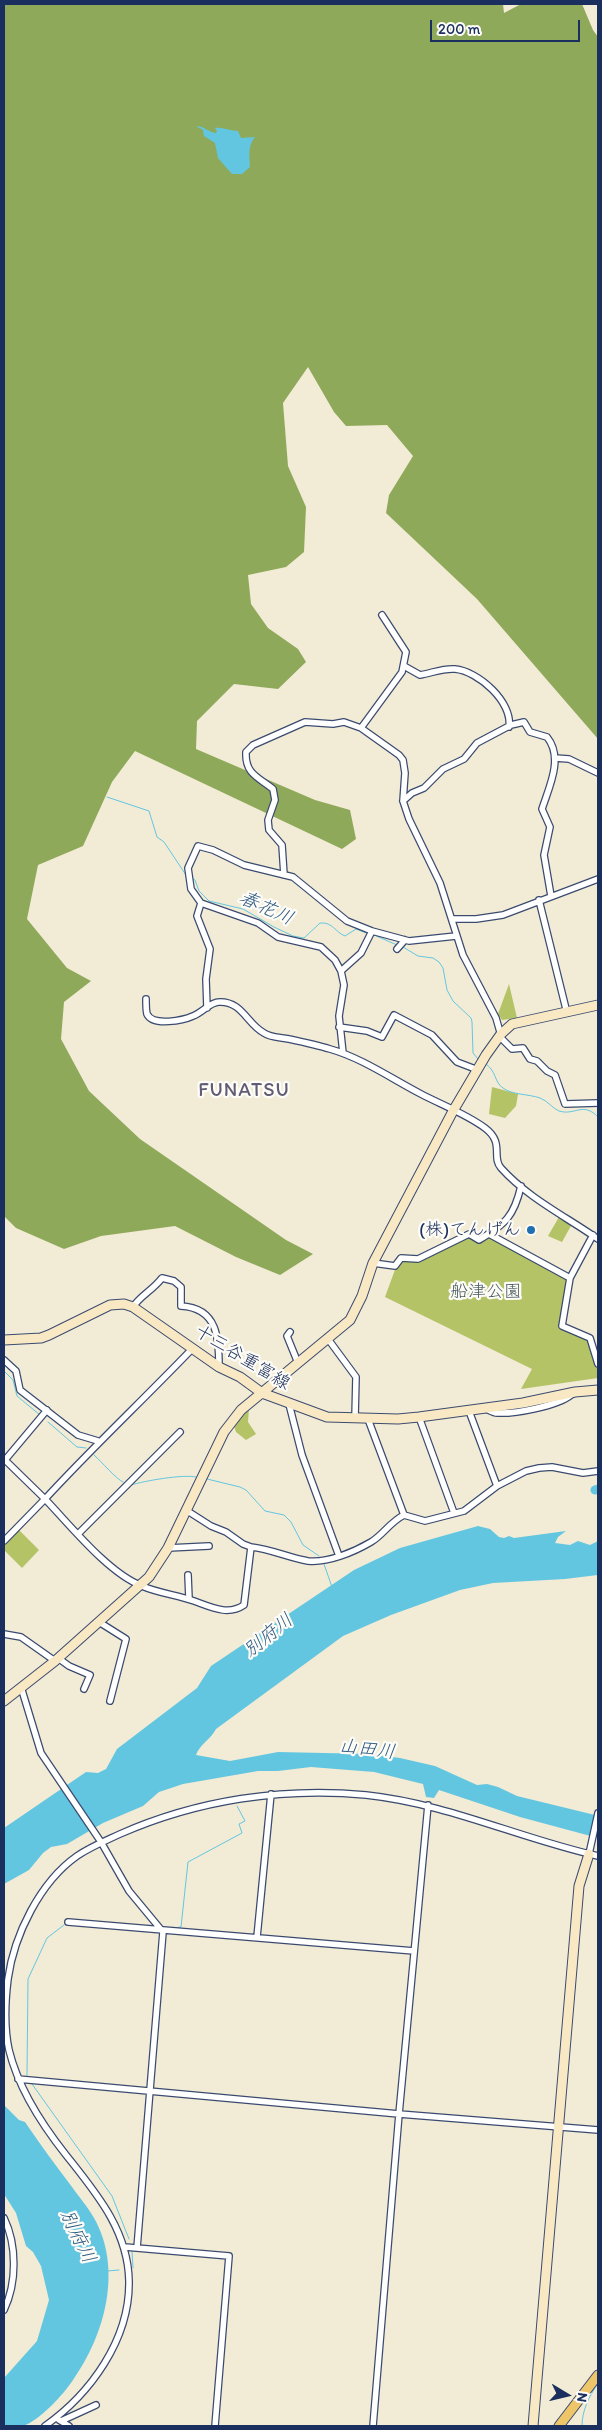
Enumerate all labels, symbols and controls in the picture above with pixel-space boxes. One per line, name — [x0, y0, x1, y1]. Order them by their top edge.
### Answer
scale bar — [432, 10, 582, 42]
text: 200 m — [438, 20, 480, 38]
water label: 春花川 — [235, 887, 297, 931]
district label: FUNATSU — [197, 1079, 291, 1103]
place label: (株)てんげん — [419, 1219, 521, 1241]
marker: (株)てんげん — [525, 1224, 537, 1236]
park label: 船津公園 — [450, 1281, 522, 1303]
street label: 十三谷重富線 — [190, 1321, 294, 1395]
water label: 別府川 — [240, 1609, 298, 1663]
water label: 山田川 — [337, 1735, 397, 1765]
water label: 別府川 — [54, 2206, 100, 2268]
north arrow — [542, 2370, 592, 2420]
text: N — [573, 2391, 591, 2403]

